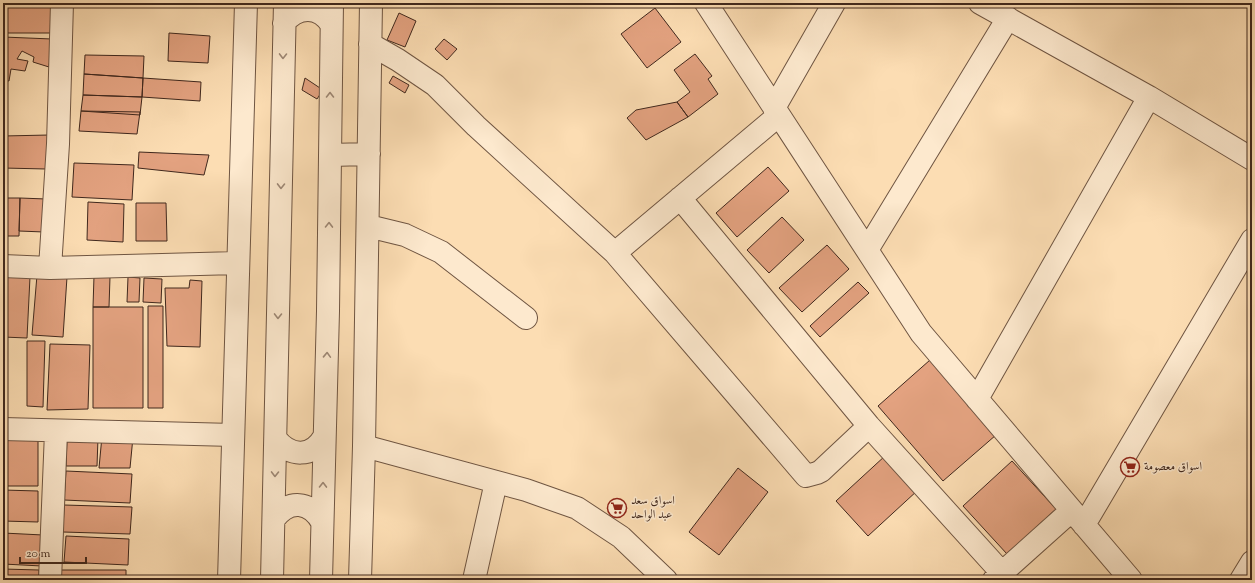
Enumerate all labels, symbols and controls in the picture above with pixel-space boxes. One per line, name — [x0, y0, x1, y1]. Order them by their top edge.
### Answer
one-way arrow — [279, 53, 287, 59]
one-way arrow — [326, 92, 334, 98]
one-way arrow — [277, 183, 285, 189]
one-way arrow — [325, 222, 333, 228]
one-way arrow — [274, 313, 282, 319]
one-way arrow — [323, 352, 331, 358]
supermarket icon: اسواق معصومة — [1119, 456, 1141, 478]
place label: اسواق معصومة — [1144, 458, 1202, 476]
one-way arrow — [271, 471, 279, 477]
one-way arrow — [319, 482, 327, 488]
place label: اسواق سعد عبد الواحد — [631, 492, 675, 524]
supermarket icon: اسواق سعد عبد الواحد — [606, 497, 628, 519]
scale bar — [20, 539, 86, 565]
text: 20 m — [26, 545, 51, 563]

